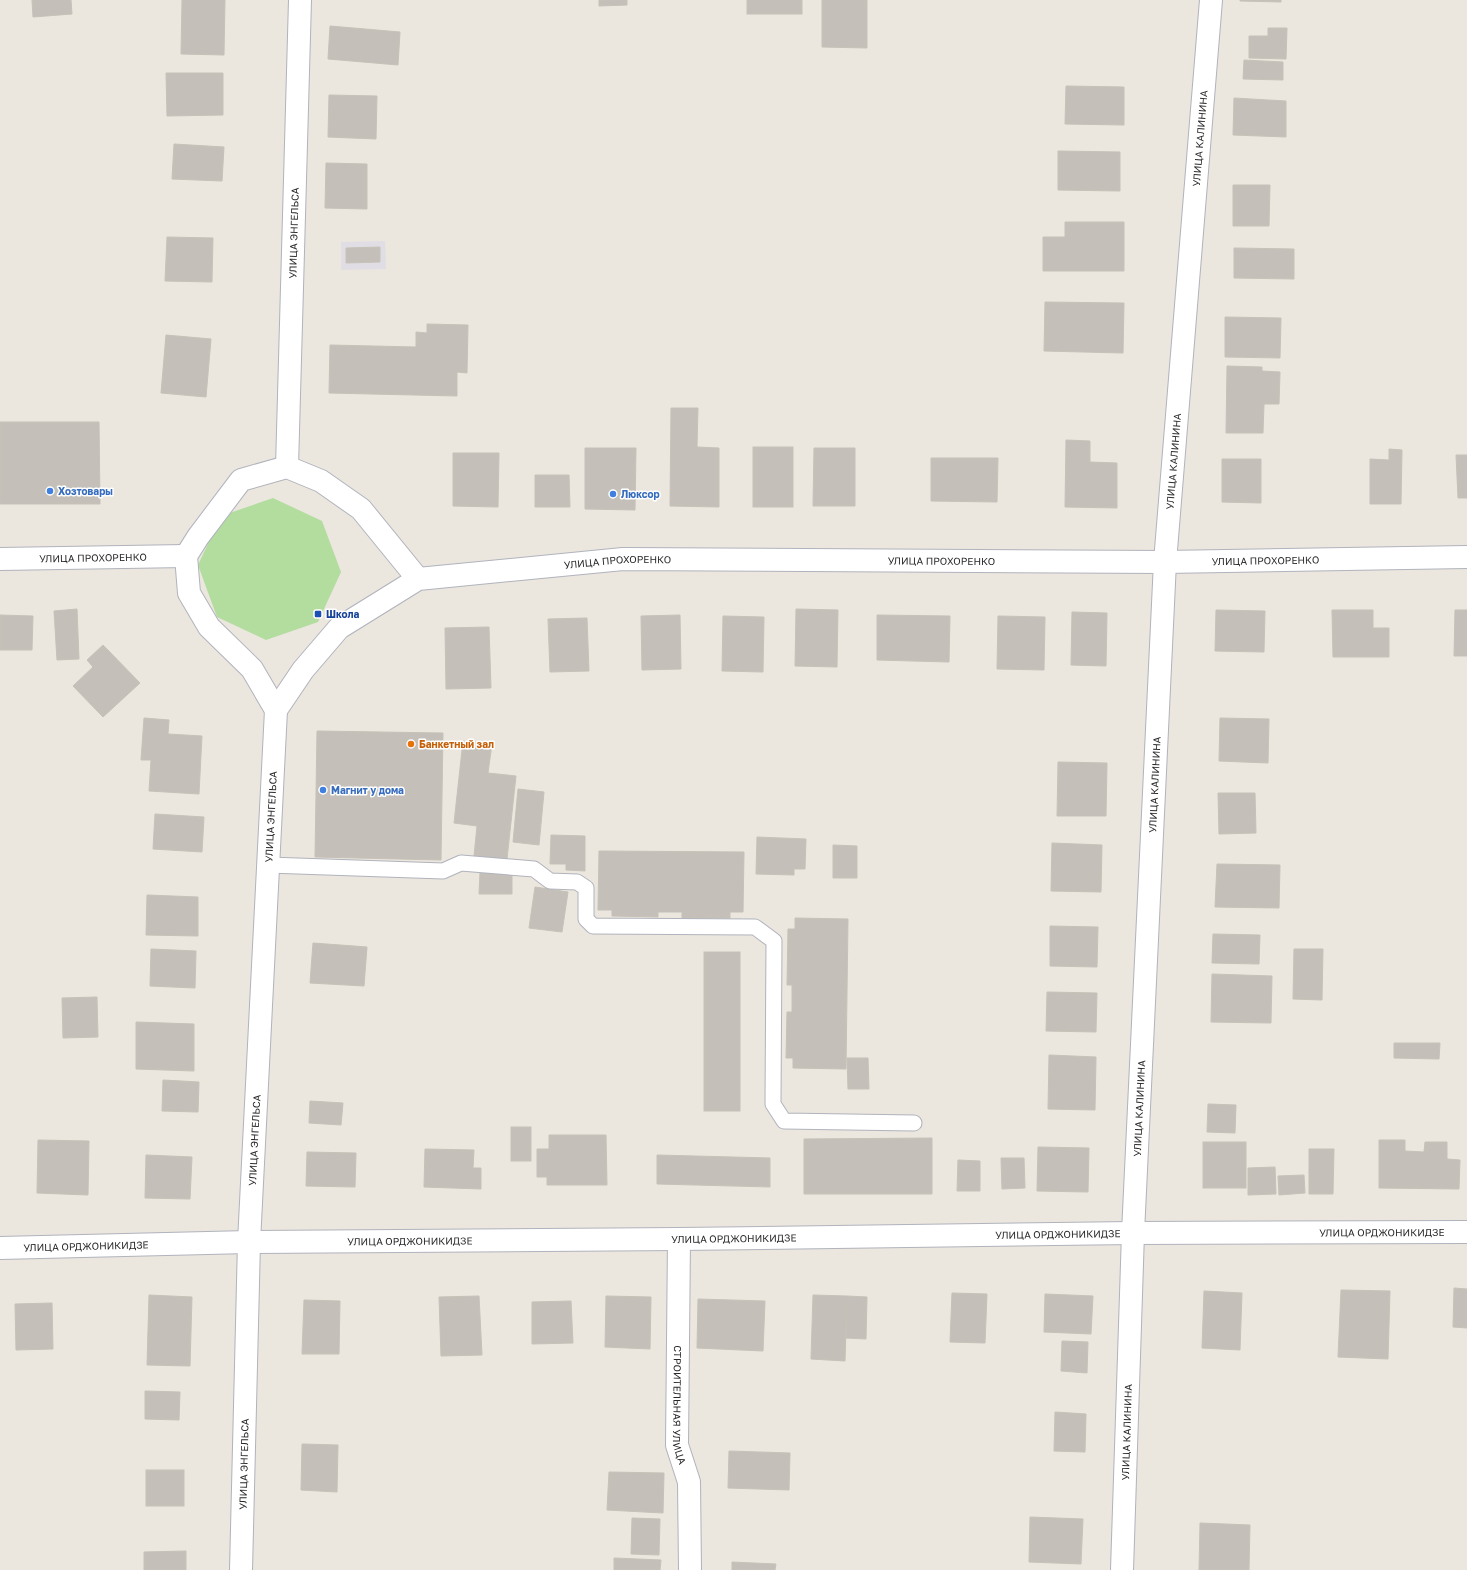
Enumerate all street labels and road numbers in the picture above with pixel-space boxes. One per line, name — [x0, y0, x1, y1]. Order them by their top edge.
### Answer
street label: УЛИЦА КАЛИНИНА — [1190, 90, 1210, 187]
street label: УЛИЦА ЭНГЕЛЬСА — [286, 187, 301, 279]
street label: УЛИЦА КАЛИНИНА — [1163, 412, 1183, 510]
street label: УЛИЦА ПРОХОРЕНКО — [39, 551, 147, 564]
street label: УЛИЦА ПРОХОРЕНКО — [563, 553, 671, 571]
street label: УЛИЦА ПРОХОРЕНКО — [1212, 553, 1319, 567]
street label: УЛИЦА ПРОХОРЕНКО — [888, 554, 995, 567]
street label: УЛИЦА КАЛИНИНА — [1146, 736, 1163, 833]
street label: УЛИЦА ЭНГЕЛЬСА — [262, 771, 279, 862]
street label: УЛИЦА КАЛИНИНА — [1131, 1060, 1147, 1157]
street label: УЛИЦА ЭНГЕЛЬСА — [246, 1094, 262, 1186]
street label: УЛИЦА ОРДЖОНИКИДЗЕ — [1319, 1226, 1445, 1238]
street label: УЛИЦА ОРДЖОНИКИДЗЕ — [995, 1227, 1121, 1241]
street label: УЛИЦА ОРДЖОНИКИДЗЕ — [671, 1231, 797, 1245]
street label: УЛИЦА ОРДЖОНИКИДЗЕ — [347, 1234, 473, 1247]
street label: УЛИЦА ОРДЖОНИКИДЗЕ — [23, 1238, 149, 1253]
street label: СТРОИТЕЛЬНАЯ УЛИЦА — [671, 1345, 689, 1466]
street label: УЛИЦА КАЛИНИНА — [1119, 1383, 1134, 1480]
street label: УЛИЦА ЭНГЕЛЬСА — [236, 1418, 251, 1510]

